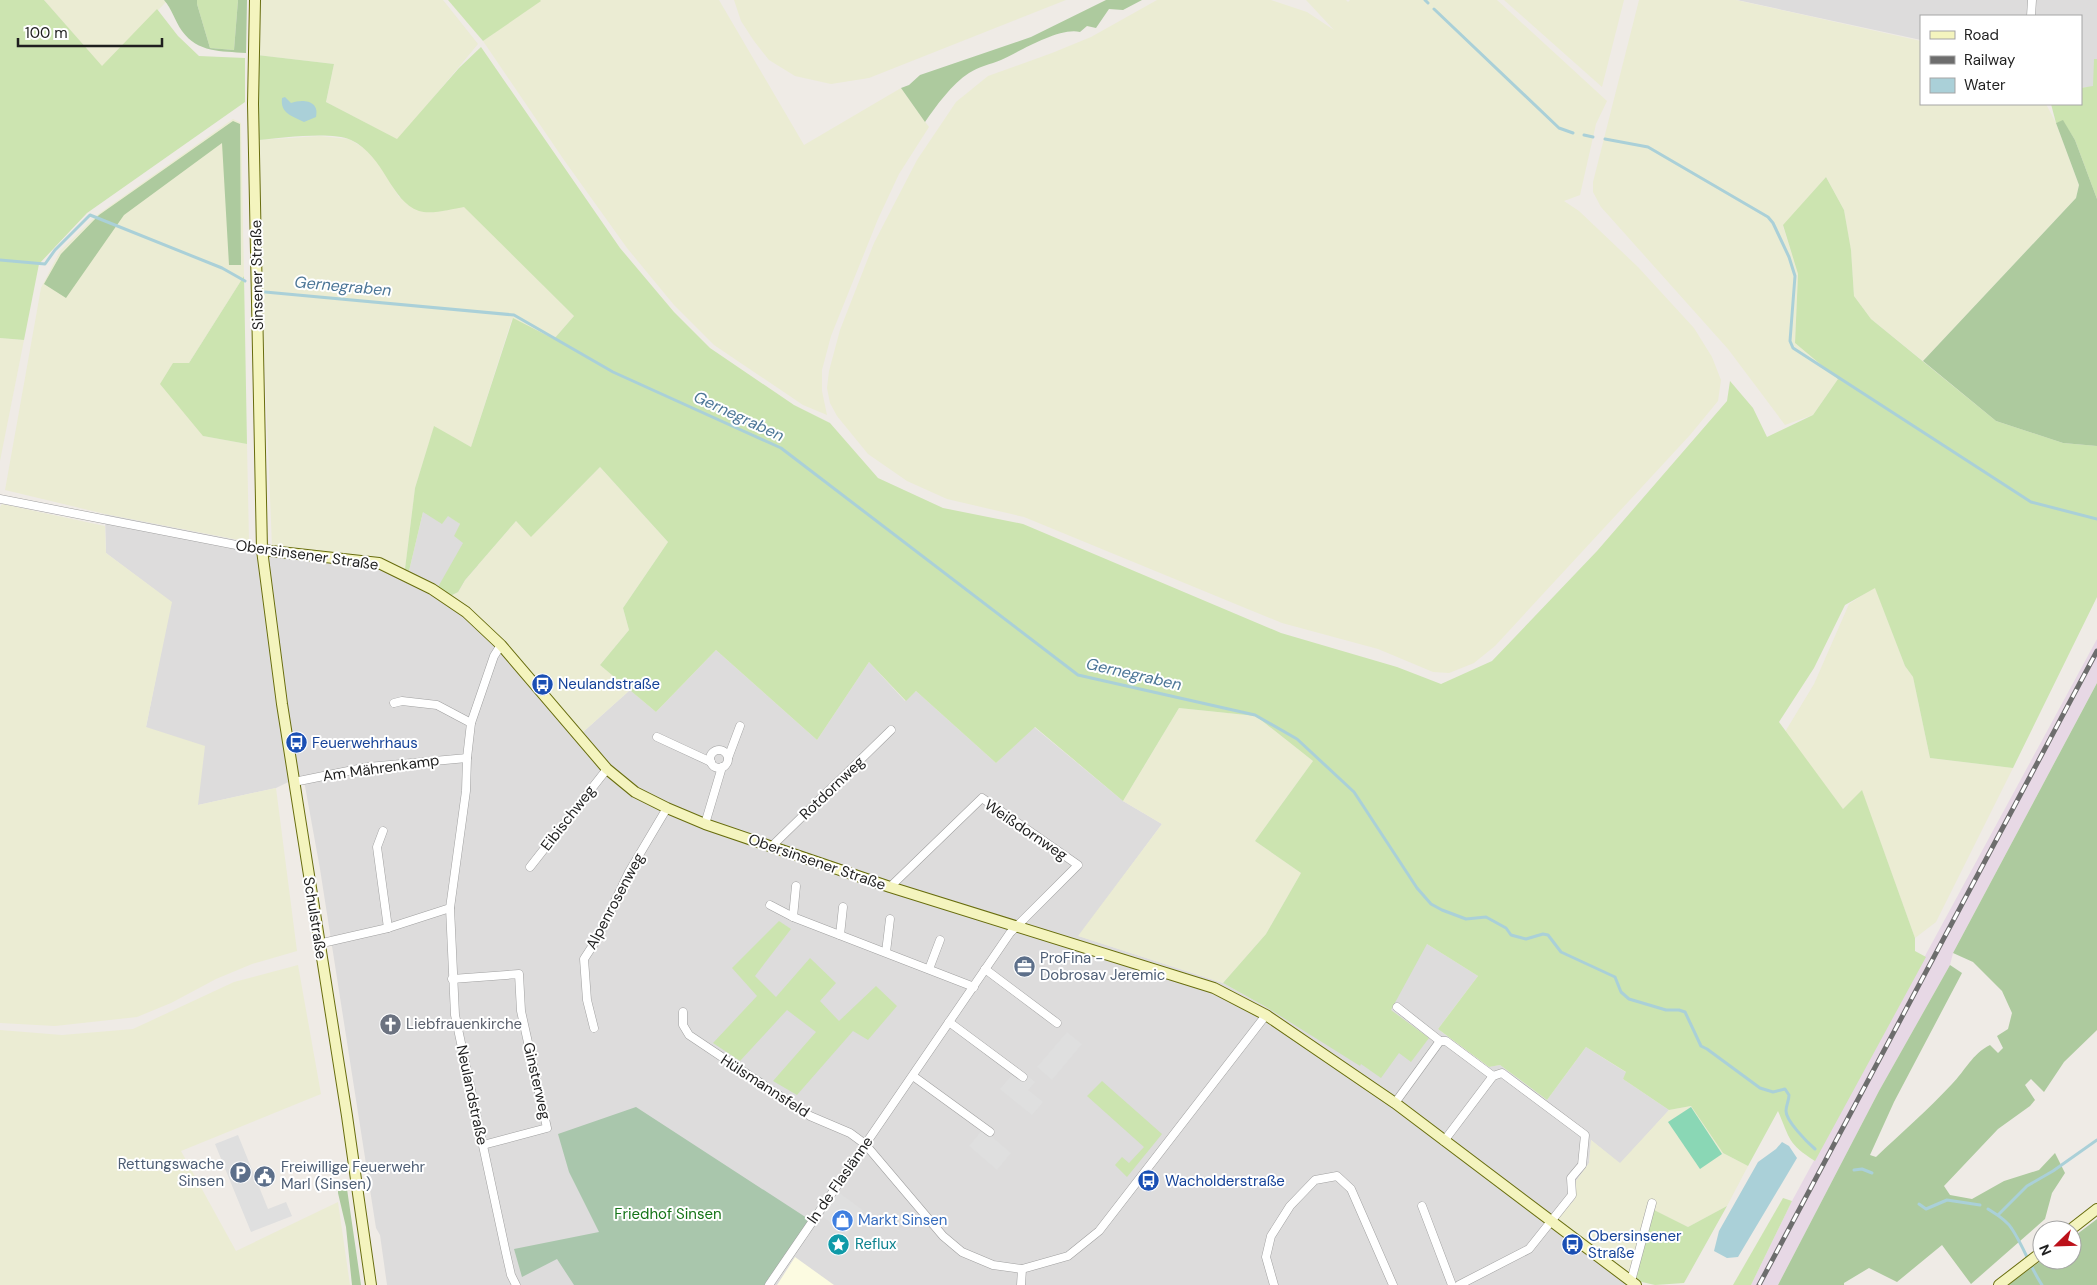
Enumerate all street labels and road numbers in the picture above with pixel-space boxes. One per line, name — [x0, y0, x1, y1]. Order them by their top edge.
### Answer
street label: Sinsener Straße — [246, 220, 268, 330]
street label: Obersinsener Straße — [234, 535, 380, 575]
street label: Am Mährenkamp — [321, 750, 441, 786]
street label: Rotdornweg — [795, 752, 869, 824]
street label: Eibischweg — [536, 781, 600, 855]
street label: Weißdornweg — [981, 795, 1071, 865]
street label: Obersinsener Straße — [746, 829, 888, 895]
street label: Alpenrosenweg — [581, 849, 649, 953]
street label: Schulstraße — [299, 876, 331, 960]
street label: Ginsterweg — [518, 1040, 556, 1122]
street label: Neulandstraße — [452, 1043, 492, 1147]
street label: Hülsmannsfeld — [717, 1050, 813, 1122]
street label: In de Flaslänne — [802, 1132, 878, 1228]

